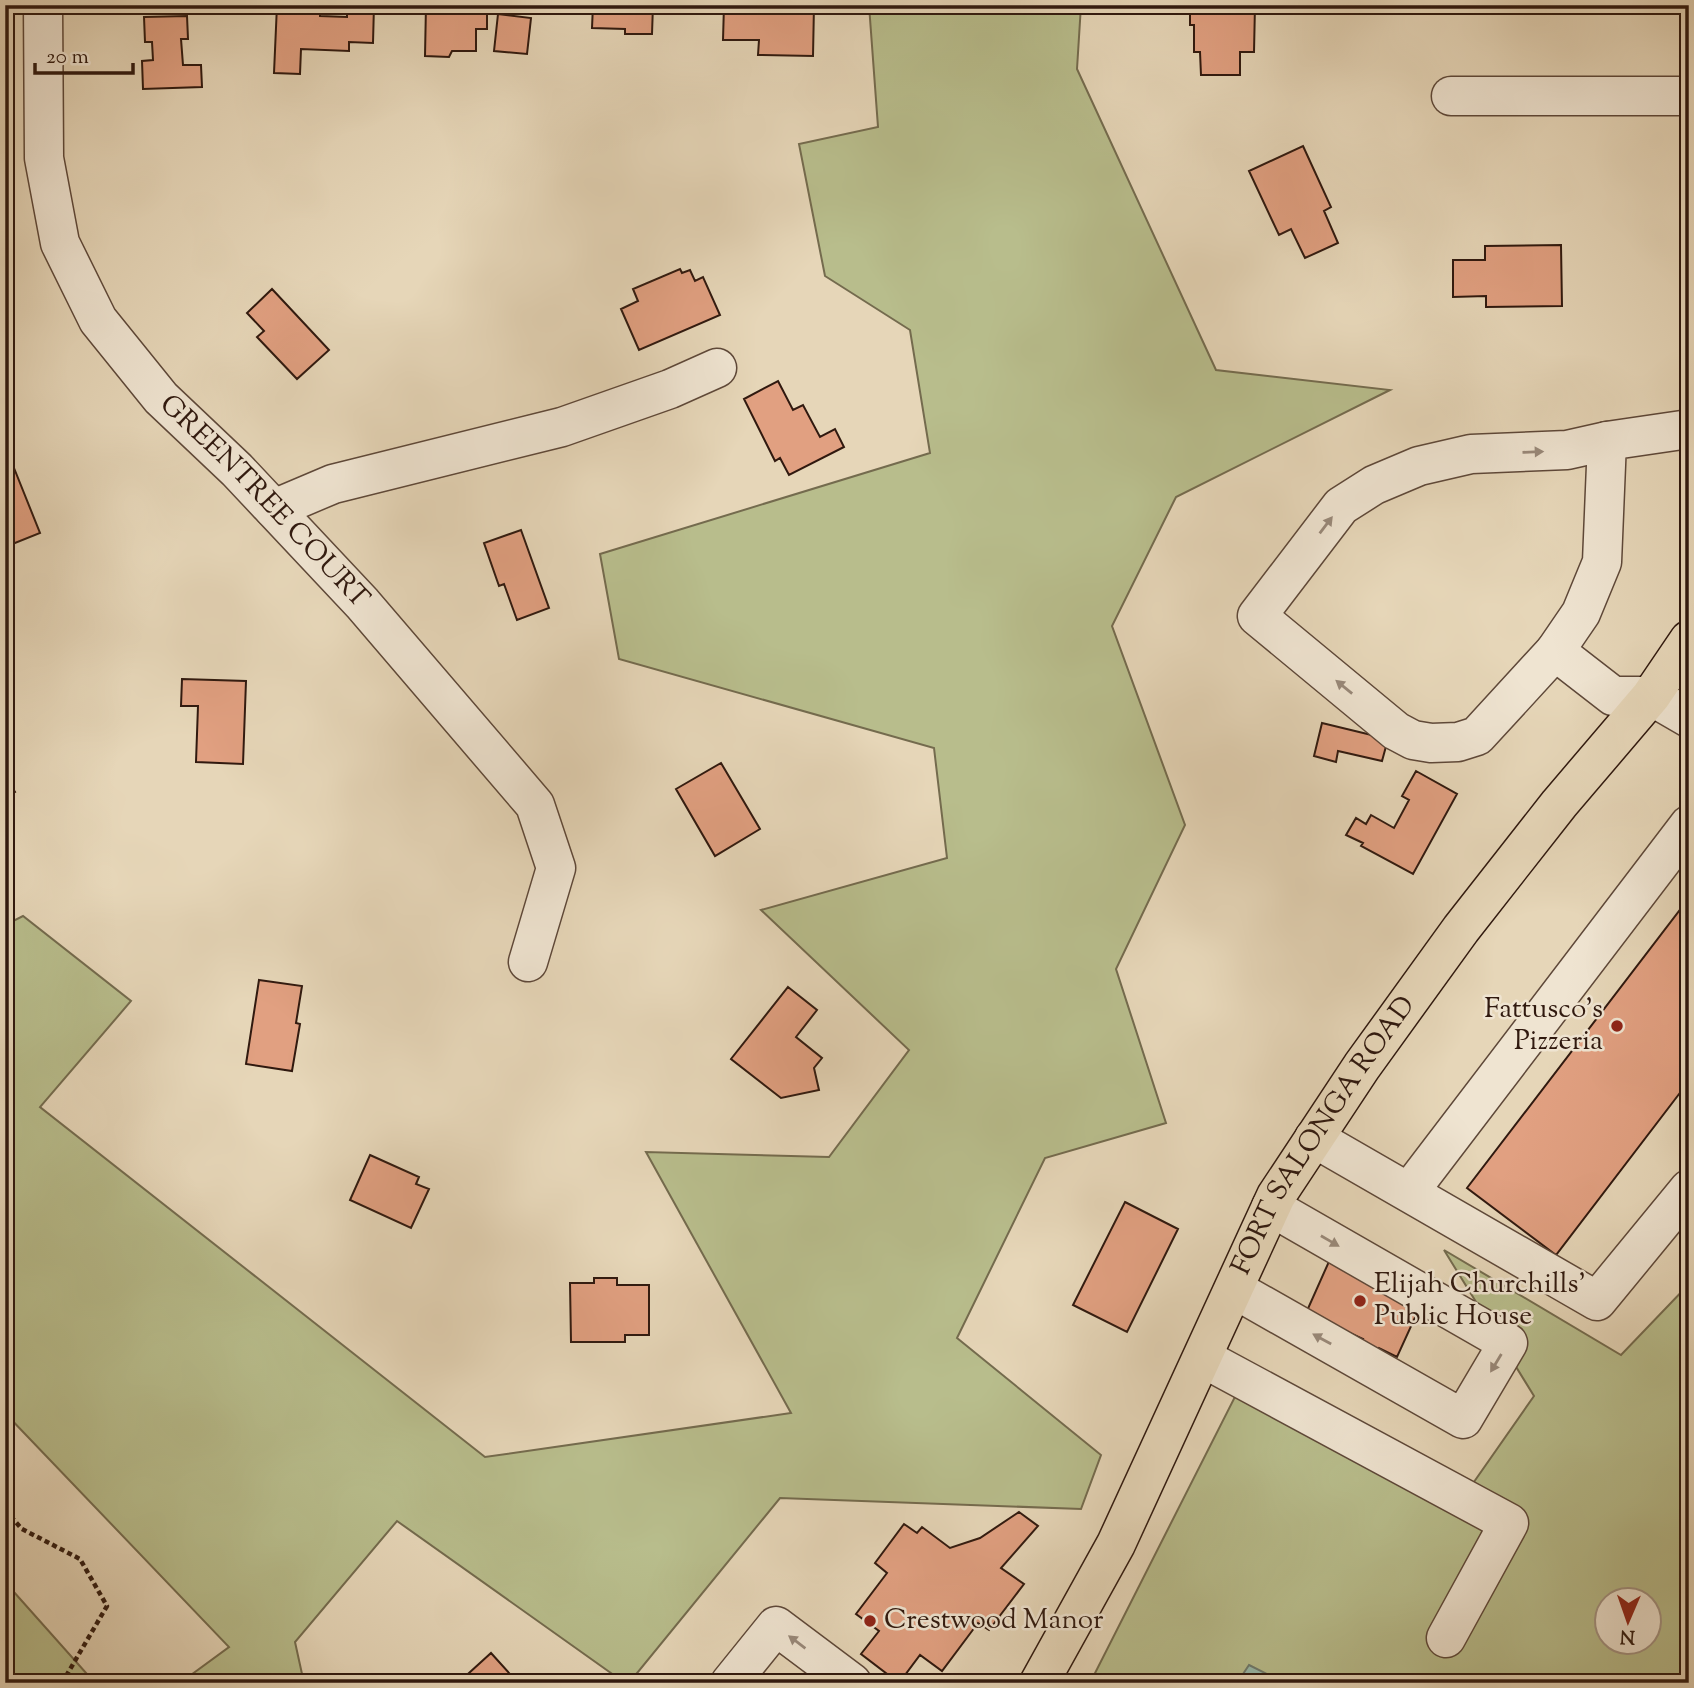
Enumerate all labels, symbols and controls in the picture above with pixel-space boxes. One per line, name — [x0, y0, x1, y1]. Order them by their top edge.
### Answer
scale bar — [35, 32, 133, 76]
text: 20 m — [46, 43, 89, 73]
street label: GREENTREE COURT — [150, 386, 378, 618]
one-way arrow — [1522, 446, 1544, 457]
one-way arrow — [1319, 516, 1333, 534]
one-way arrow — [1335, 680, 1353, 695]
street label: FORT SALONGA ROAD — [1222, 988, 1426, 1282]
place label: Fattusco's Pizzeria — [1484, 990, 1603, 1062]
marker: Fattusco's Pizzeria — [1609, 1018, 1625, 1034]
one-way arrow — [1320, 1235, 1340, 1247]
place label: Elijah Churchills' Public House — [1374, 1265, 1586, 1337]
marker: Elijah Churchills' Public House — [1352, 1293, 1368, 1309]
one-way arrow — [1312, 1333, 1331, 1345]
one-way arrow — [1490, 1353, 1502, 1372]
north arrow — [1592, 1586, 1662, 1656]
place label: Crestwood Manor — [884, 1601, 1104, 1641]
marker: Crestwood Manor — [862, 1613, 878, 1629]
text: N — [1619, 1622, 1636, 1649]
one-way arrow — [788, 1635, 806, 1649]

